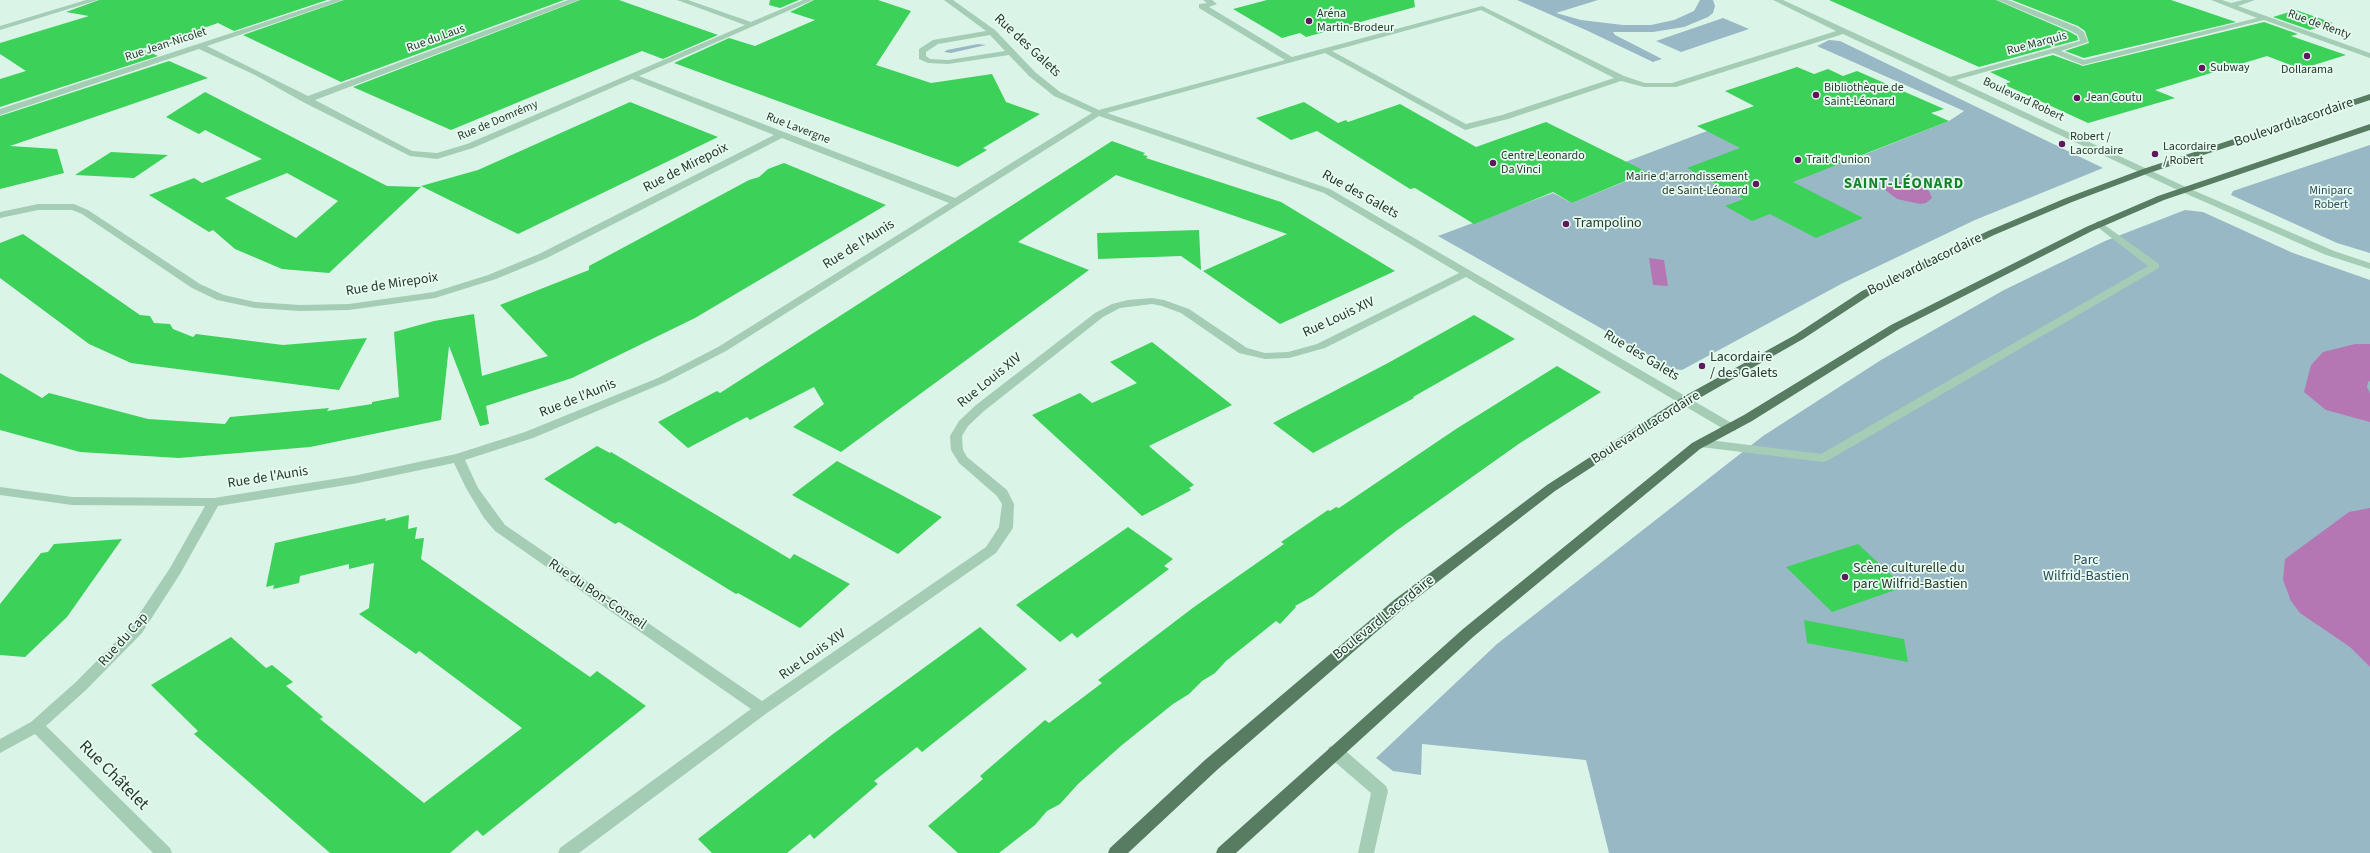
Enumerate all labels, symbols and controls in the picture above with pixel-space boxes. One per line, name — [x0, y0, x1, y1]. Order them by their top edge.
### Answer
place label: Aréna Martin-Brodeur — [1317, 7, 1394, 35]
street label: Rue de Renty — [2286, 7, 2352, 43]
street label: Rue des Galets — [990, 11, 1064, 81]
marker: Aréna Martin-Brodeur — [1304, 16, 1314, 26]
street label: Rue du Laus — [405, 22, 467, 56]
street label: Rue Jean-Nicolet — [123, 25, 209, 65]
street label: Rue Marquis — [2005, 29, 2069, 59]
marker: Dollarama — [2302, 51, 2312, 61]
place label: Subway — [2210, 61, 2250, 75]
marker: Subway — [2197, 63, 2207, 73]
place label: Dollarama — [2281, 63, 2333, 77]
street label: Boulevard Robert — [1980, 75, 2066, 125]
place label: Bibliothèque de Saint-Léonard — [1824, 81, 1904, 109]
marker: Bibliothèque de Saint-Léonard — [1811, 90, 1821, 100]
place label: Jean Coutu — [2085, 91, 2142, 105]
marker: Jean Coutu — [2072, 93, 2082, 103]
street label: Boulevard Lacordaire — [2232, 95, 2356, 151]
street label: Rue de Domrémy — [456, 98, 540, 144]
street label: Rue Lavergne — [764, 110, 832, 148]
place label: Robert / Lacordaire — [2070, 130, 2123, 158]
street label: Rue de Mirepoix — [641, 139, 731, 197]
marker: Robert / Lacordaire — [2057, 139, 2067, 149]
place label: Lacordaire / Robert — [2163, 140, 2216, 168]
place label: Centre Leonardo Da Vinci — [1501, 149, 1585, 177]
marker: Lacordaire / Robert — [2150, 149, 2160, 159]
place label: Trait d'union — [1806, 153, 1870, 167]
marker: Trait d'union — [1793, 155, 1803, 165]
marker: Centre Leonardo Da Vinci — [1488, 158, 1498, 168]
street label: Rue des Galets — [1319, 167, 1401, 223]
place label: Mairie d'arrondissement de Saint-Léonard — [1626, 170, 1748, 198]
district label: SAINT-LÉONARD — [1844, 176, 1964, 194]
marker: Mairie d'arrondissement de Saint-Léonard — [1751, 179, 1761, 189]
park label: Miniparc Robert — [2309, 184, 2353, 212]
street label: Rue de l'Aunis — [820, 216, 898, 274]
place label: Trampolino — [1574, 216, 1642, 232]
marker: Trampolino — [1561, 219, 1571, 229]
street label: Boulevard Lacordaire — [1865, 230, 1985, 300]
street label: Rue de Mirepoix — [345, 269, 439, 301]
street label: Rue Louis XIV — [1300, 294, 1378, 342]
street label: Rue des Galets — [1600, 327, 1682, 385]
street label: Rue Louis XIV — [955, 350, 1025, 412]
place label: Lacordaire / des Galets — [1710, 350, 1778, 382]
marker: Lacordaire / des Galets — [1697, 361, 1707, 371]
street label: Rue de l'Aunis — [537, 376, 619, 422]
street label: Boulevard Lacordaire — [1589, 388, 1703, 468]
street label: Rue de l'Aunis — [227, 463, 309, 493]
park label: Parc Wilfrid-Bastien — [2043, 553, 2129, 586]
street label: Rue du Bon-Conseil — [545, 556, 649, 634]
place label: Scène culturelle du parc Wilfrid-Bastien — [1853, 561, 1968, 594]
street label: Boulevard Lacordaire — [1330, 572, 1438, 664]
marker: Scène culturelle du parc Wilfrid-Bastien — [1840, 572, 1850, 582]
street label: Rue du Cap — [96, 610, 152, 670]
street label: Rue Louis XIV — [777, 626, 849, 684]
street label: Rue Châtelet — [74, 737, 152, 815]

